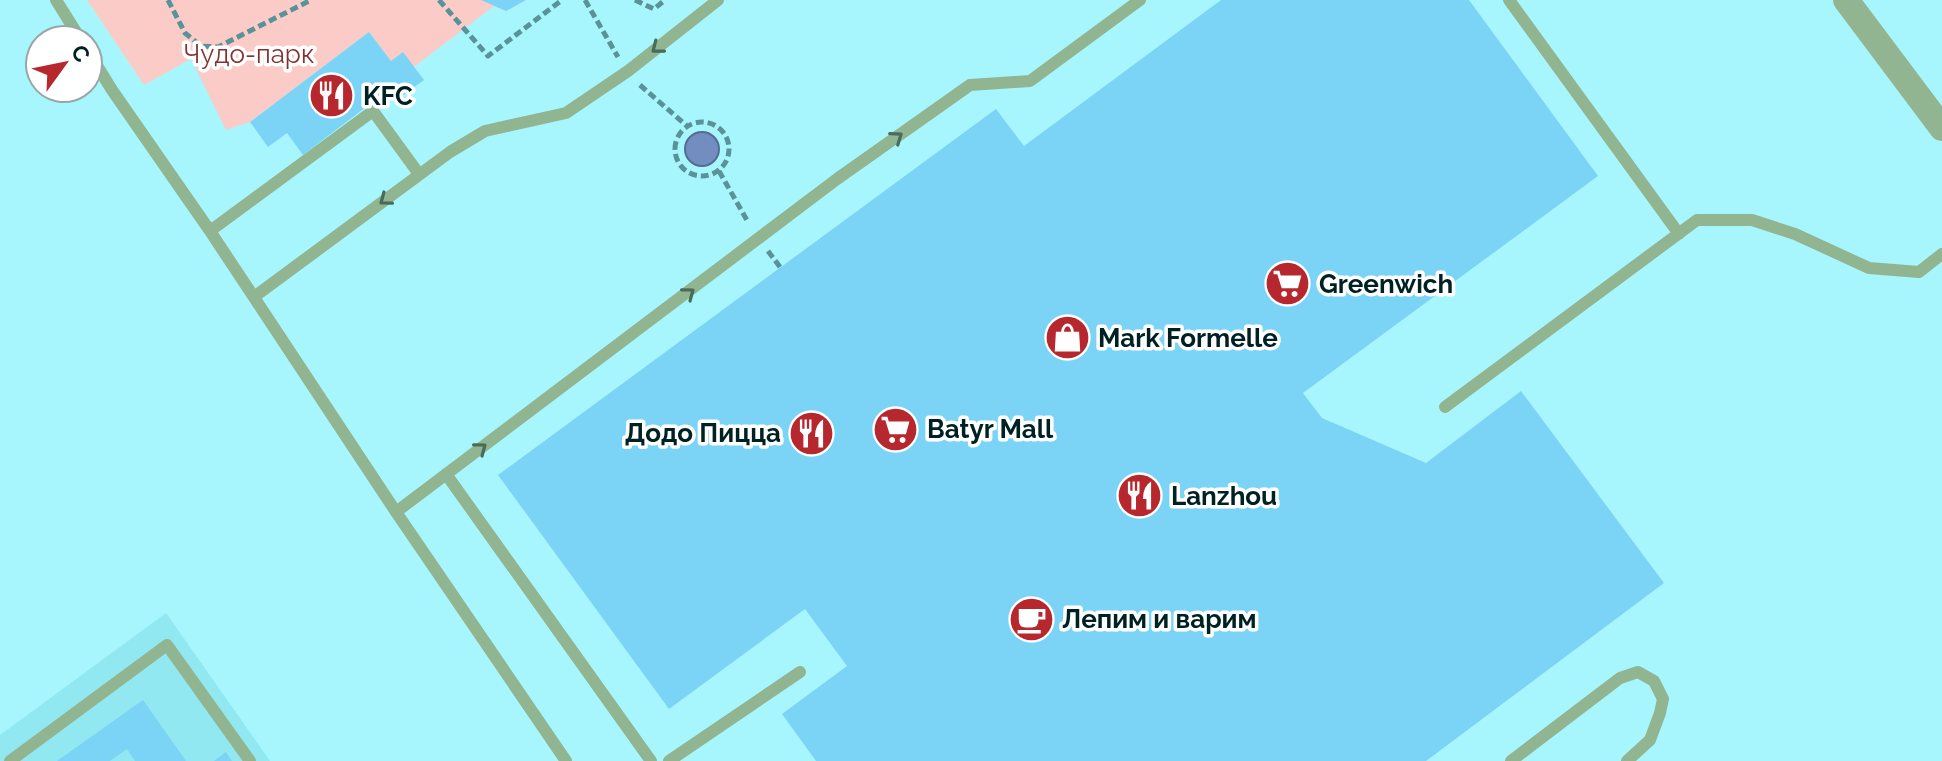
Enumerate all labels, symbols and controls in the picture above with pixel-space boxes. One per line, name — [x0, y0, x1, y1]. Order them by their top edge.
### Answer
north arrow — [24, 24, 104, 104]
one-way arrow — [652, 38, 666, 53]
park label: Чудо-парк — [184, 39, 314, 69]
text: С — [66, 40, 96, 67]
restaurant icon: KFC — [308, 72, 356, 120]
place label: KFC — [363, 81, 413, 111]
one-way arrow — [889, 132, 903, 146]
one-way arrow — [380, 190, 394, 204]
supermarket icon: Greenwich — [1264, 260, 1312, 308]
place label: Greenwich — [1319, 269, 1453, 299]
one-way arrow — [680, 288, 695, 302]
shop icon: Mark Formelle — [1043, 314, 1091, 362]
place label: Mark Formelle — [1098, 323, 1278, 353]
supermarket icon: Batyr Mall — [872, 405, 920, 453]
restaurant icon: Додо Пицца — [788, 409, 836, 457]
place label: Batyr Mall — [927, 414, 1054, 444]
place label: Додо Пицца — [625, 418, 781, 448]
one-way arrow — [472, 443, 487, 458]
restaurant icon: Lanzhou — [1116, 472, 1164, 520]
place label: Lanzhou — [1171, 481, 1277, 511]
cafe icon: Лепим и варим — [1007, 595, 1055, 643]
place label: Лепим и варим — [1062, 604, 1257, 634]

